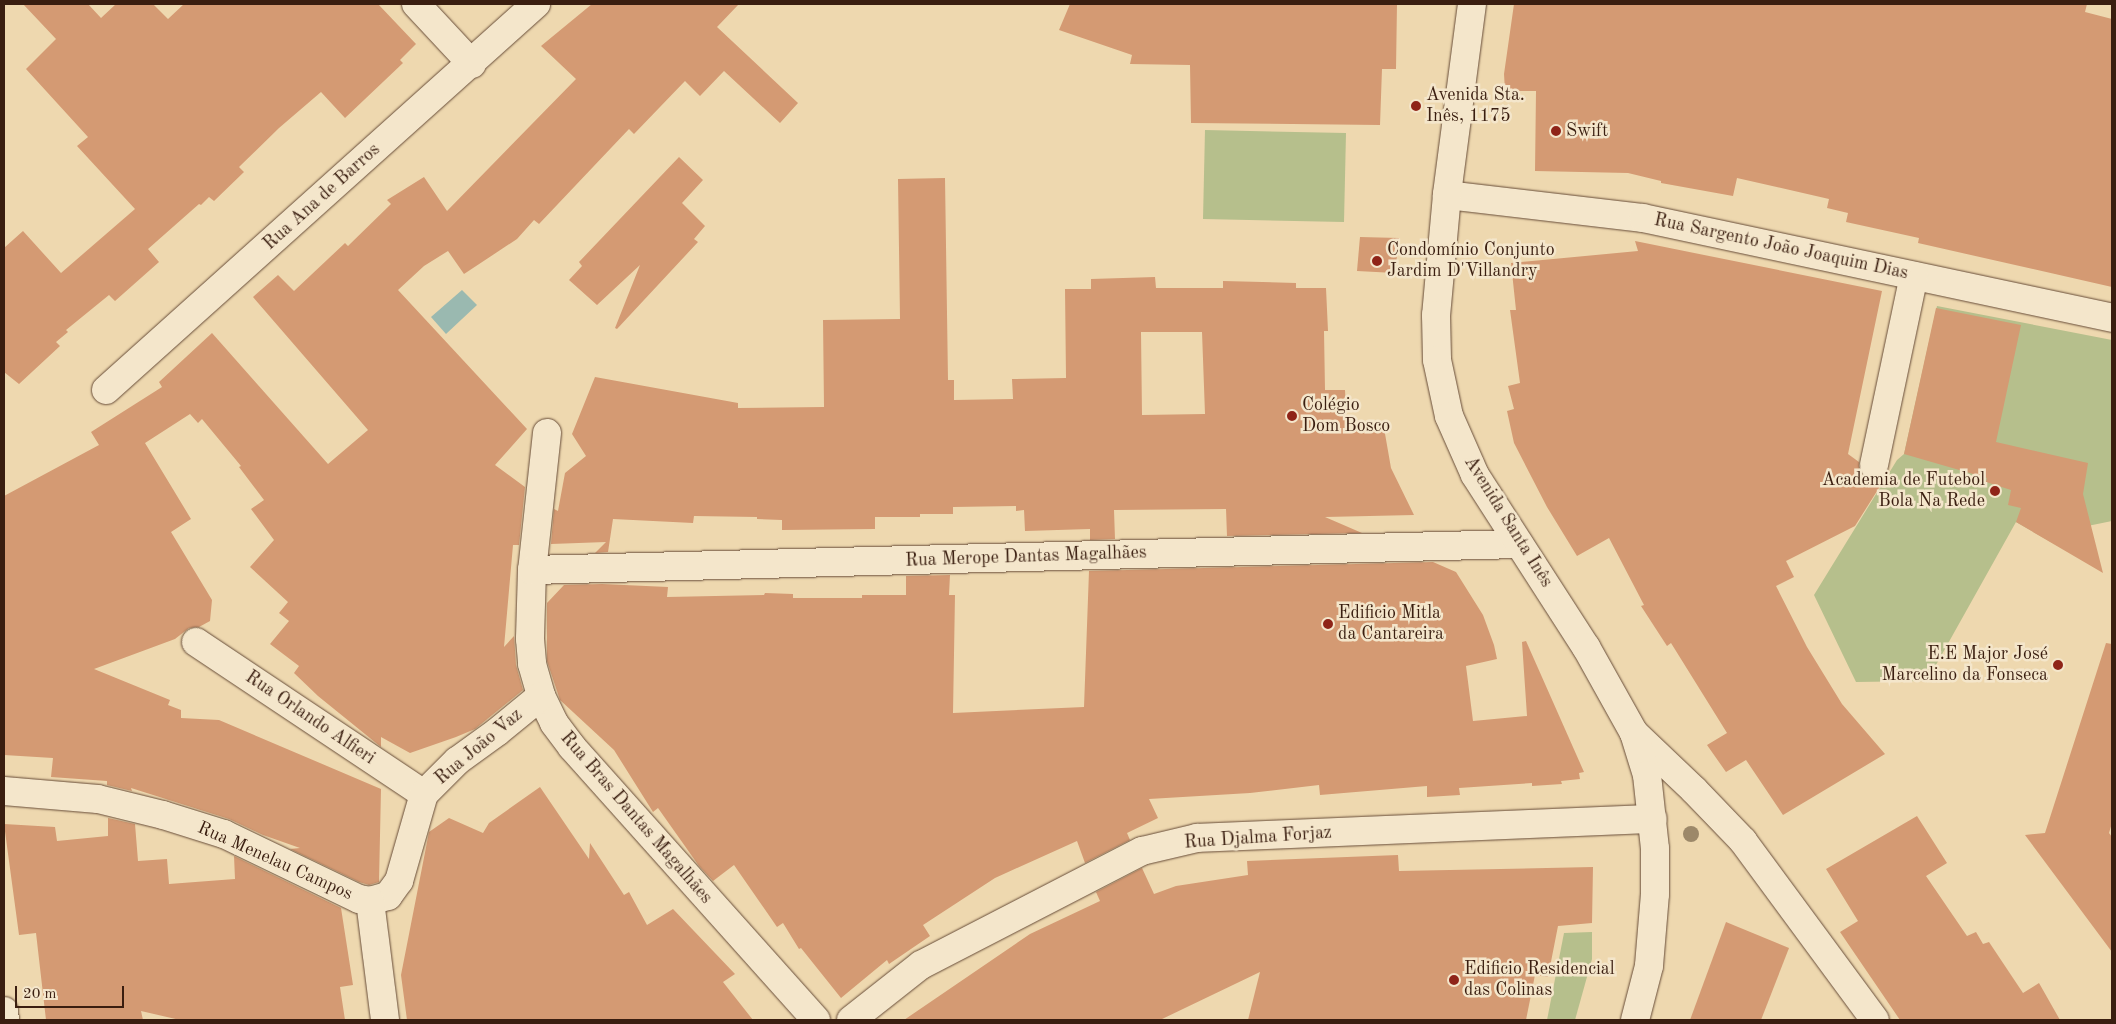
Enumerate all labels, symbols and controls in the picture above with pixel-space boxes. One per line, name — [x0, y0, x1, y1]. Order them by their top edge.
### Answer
place label: Avenida Sta. Inês, 1175 — [1426, 85, 1525, 128]
marker: Avenida Sta. Inês, 1175 — [1410, 100, 1422, 112]
place label: Swift — [1566, 120, 1608, 142]
marker: Swift — [1550, 125, 1562, 137]
street label: Rua Ana de Barros — [259, 139, 385, 255]
street label: Rua Sargento João Joaquim Dias — [1652, 209, 1910, 285]
place label: Condomínio Conjunto Jardim D'Villandry — [1387, 240, 1555, 282]
marker: Condomínio Conjunto Jardim D'Villandry — [1371, 255, 1383, 267]
place label: Colégio Dom Bosco — [1302, 395, 1390, 438]
marker: Colégio Dom Bosco — [1286, 410, 1298, 422]
street label: Avenida Santa Inês — [1459, 453, 1557, 591]
place label: Academia de Futebol Bola Na Rede — [1822, 470, 1985, 512]
marker: Academia de Futebol Bola Na Rede — [1989, 485, 2001, 497]
street label: Rua Merope Dantas Magalhães — [905, 542, 1147, 572]
place label: Edificio Mitla da Cantareira — [1338, 603, 1444, 646]
marker: Edificio Mitla da Cantareira — [1322, 618, 1334, 630]
place label: E.E Major José Marcelino da Fonseca — [1881, 644, 2048, 686]
marker: E.E Major José Marcelino da Fonseca — [2052, 659, 2064, 671]
street label: Rua Orlando Alfieri — [241, 667, 379, 769]
street label: Rua João Vaz — [431, 704, 527, 790]
street label: Rua Bras Dantas Magalhães — [555, 728, 717, 908]
street label: Rua Menelau Campos — [194, 817, 356, 905]
street label: Rua Djalma Forjaz — [1183, 822, 1333, 854]
place label: Edificio Residencial das Colinas — [1464, 959, 1615, 1002]
marker: Edificio Residencial das Colinas — [1448, 974, 1460, 986]
scale bar — [18, 976, 126, 1008]
text: 20 m — [23, 987, 57, 1002]

